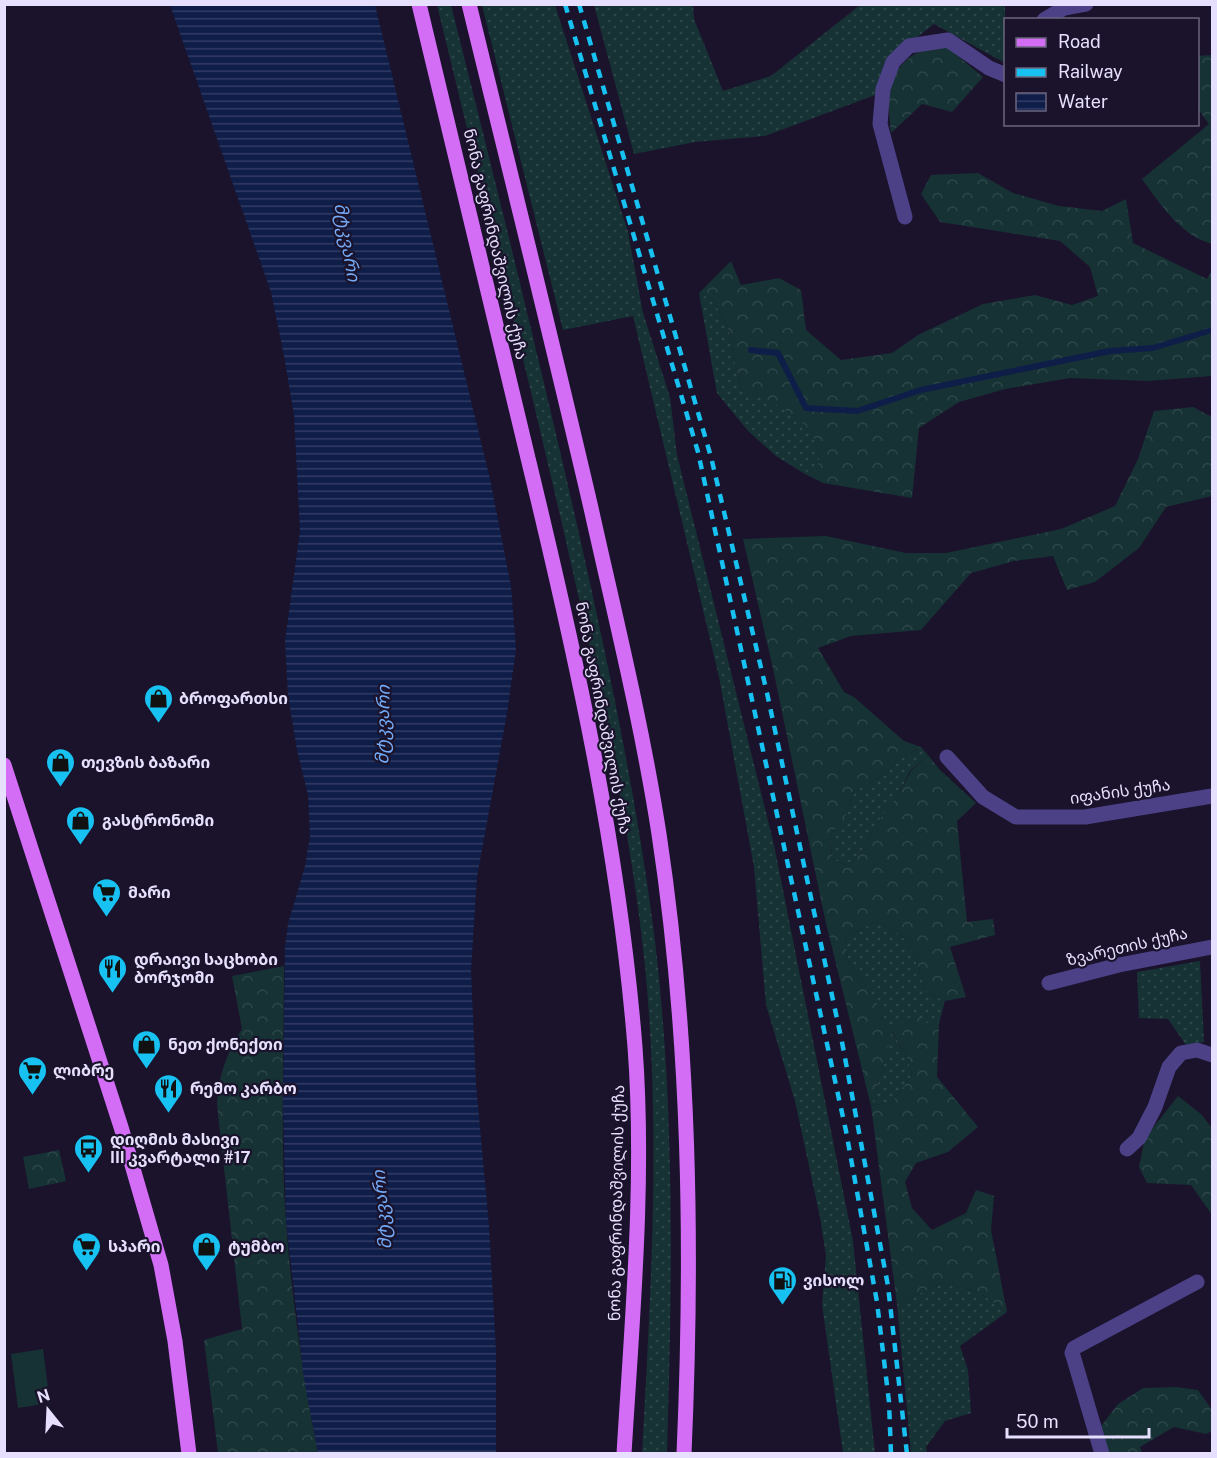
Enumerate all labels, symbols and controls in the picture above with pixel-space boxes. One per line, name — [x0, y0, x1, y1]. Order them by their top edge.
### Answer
legend — [1004, 18, 1199, 126]
text: Road — [1058, 31, 1101, 52]
text: Railway — [1058, 61, 1123, 82]
text: Water — [1058, 91, 1108, 112]
street label: ნონა გაფრინდაშვილის ქუჩა — [459, 127, 531, 362]
water label: მტკვარი — [329, 201, 365, 284]
street label: ნონა გაფრინდაშვილის ქუჩა — [571, 600, 635, 836]
shop icon: ბროფართსი — [142, 682, 174, 724]
water label: მტკვარი — [371, 684, 395, 765]
place label: ბროფართსი — [179, 689, 288, 708]
shop icon: თევზის ბაზარი — [44, 746, 76, 788]
place label: თევზის ბაზარი — [81, 753, 210, 772]
street label: იფანის ქუჩა — [1069, 775, 1172, 808]
shop icon: გასტრონომი — [65, 804, 97, 846]
place label: გასტრონომი — [102, 811, 214, 830]
supermarket icon: მარი — [91, 876, 123, 918]
place label: მარი — [128, 883, 171, 902]
street label: ზვარეთის ქუჩა — [1065, 923, 1190, 970]
place label: დრაივი საცხობი ბორჯომი — [134, 950, 278, 987]
restaurant icon: დრაივი საცხობი ბორჯომი — [97, 952, 129, 994]
shop icon: ნეთ ქონექთი — [131, 1028, 163, 1070]
place label: ნეთ ქონექთი — [168, 1035, 283, 1054]
supermarket icon: ლიბრე — [16, 1054, 48, 1096]
place label: ლიბრე — [53, 1061, 114, 1081]
restaurant icon: რემო კარბო — [153, 1072, 185, 1114]
place label: რემო კარბო — [190, 1079, 297, 1098]
street label: ნონა გაფრინდაშვილის ქუჩა — [605, 1085, 629, 1321]
place label: დიღმის მასივი III კვარტალი #17 — [110, 1130, 251, 1168]
bus stop icon: დიღმის მასივი III კვარტალი #17 — [73, 1132, 105, 1174]
water label: მტკვარი — [368, 1169, 396, 1251]
supermarket icon: სპარი — [71, 1230, 103, 1272]
shop icon: ტუმბო — [191, 1230, 223, 1272]
place label: სპარი — [108, 1237, 161, 1256]
place label: ტუმბო — [228, 1237, 284, 1256]
fuel station icon: ვისოლ — [766, 1264, 798, 1306]
place label: ვისოლ — [803, 1271, 864, 1291]
north arrow — [18, 1380, 78, 1440]
text: N — [35, 1385, 52, 1407]
scale bar — [1007, 1401, 1150, 1439]
text: 50 m — [1016, 1411, 1059, 1432]

